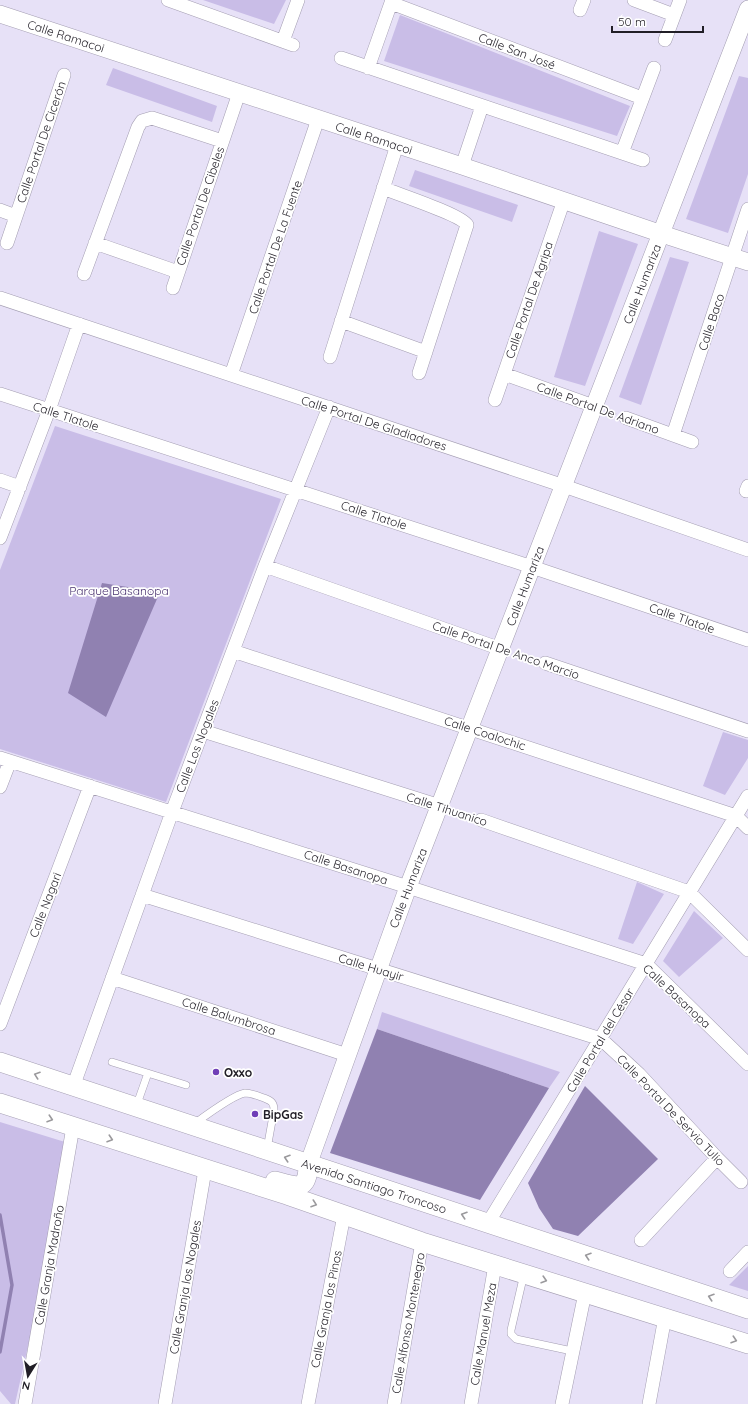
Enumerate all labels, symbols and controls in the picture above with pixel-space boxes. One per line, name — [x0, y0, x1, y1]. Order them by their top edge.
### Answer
scale bar — [612, 8, 703, 34]
text: 50 m — [618, 14, 646, 29]
street label: Calle Ramacoi — [26, 16, 106, 56]
street label: Calle San José — [476, 29, 558, 73]
street label: Calle Portal De Cicerón — [13, 79, 69, 205]
street label: Calle Ramacoi — [334, 118, 414, 158]
street label: Calle Portal De Cibeles — [173, 144, 228, 268]
street label: Calle Portal De La Fuente — [245, 178, 305, 316]
street label: Calle Portal De Agripa — [502, 240, 556, 360]
street label: Calle Humariza — [620, 242, 664, 326]
street label: Calle Baco — [695, 292, 727, 352]
street label: Calle Portal De Adriano — [535, 379, 661, 437]
street label: Calle Portal De Gladiadores — [299, 392, 449, 454]
street label: Calle Tlatole — [31, 398, 101, 434]
street label: Calle Tlatole — [339, 497, 409, 533]
street label: Calle Humariza — [503, 544, 547, 628]
park label: Parque Basanopa — [69, 583, 169, 598]
street label: Calle Tlatole — [647, 600, 717, 636]
street label: Calle Portal De Anco Marcio — [430, 618, 582, 682]
street label: Calle Los Nogales — [172, 697, 222, 795]
street label: Calle Coalochic — [442, 713, 528, 753]
street label: Calle Tihuanico — [405, 789, 489, 829]
street label: Calle Basanopa — [302, 846, 390, 888]
street label: Calle Humariza — [386, 846, 430, 930]
street label: Calle Nagari — [26, 870, 64, 940]
street label: Calle Huayir — [337, 950, 406, 984]
street label: Calle Basanopa — [640, 961, 714, 1031]
street label: Calle Portal del César — [563, 985, 637, 1095]
street label: Calle Balumbrosa — [180, 994, 278, 1038]
street label: Calle Portal De Servio Tulio — [614, 1051, 728, 1169]
place label: Oxxo — [224, 1065, 253, 1080]
marker: Oxxo — [211, 1067, 221, 1077]
one-way arrow — [33, 1071, 40, 1080]
place label: BipGas — [263, 1107, 303, 1122]
marker: BipGas — [250, 1109, 260, 1119]
one-way arrow — [46, 1114, 53, 1123]
one-way arrow — [106, 1134, 113, 1143]
one-way arrow — [284, 1154, 291, 1163]
street label: Avenida Santiago Troncoso — [299, 1155, 449, 1217]
one-way arrow — [310, 1200, 317, 1208]
street label: Calle Granja Madroño — [31, 1204, 67, 1326]
one-way arrow — [461, 1211, 468, 1220]
street label: Calle Granja los Nogales — [166, 1218, 204, 1355]
street label: Calle Granja los Pinos — [307, 1248, 345, 1369]
street label: Calle Alfonso Montenegro — [388, 1251, 428, 1395]
one-way arrow — [584, 1252, 591, 1261]
one-way arrow — [540, 1275, 547, 1284]
street label: Calle Manuel Meza — [467, 1281, 499, 1387]
one-way arrow — [708, 1293, 715, 1302]
one-way arrow — [731, 1335, 738, 1343]
north arrow — [8, 1356, 48, 1396]
text: N — [21, 1378, 31, 1393]

